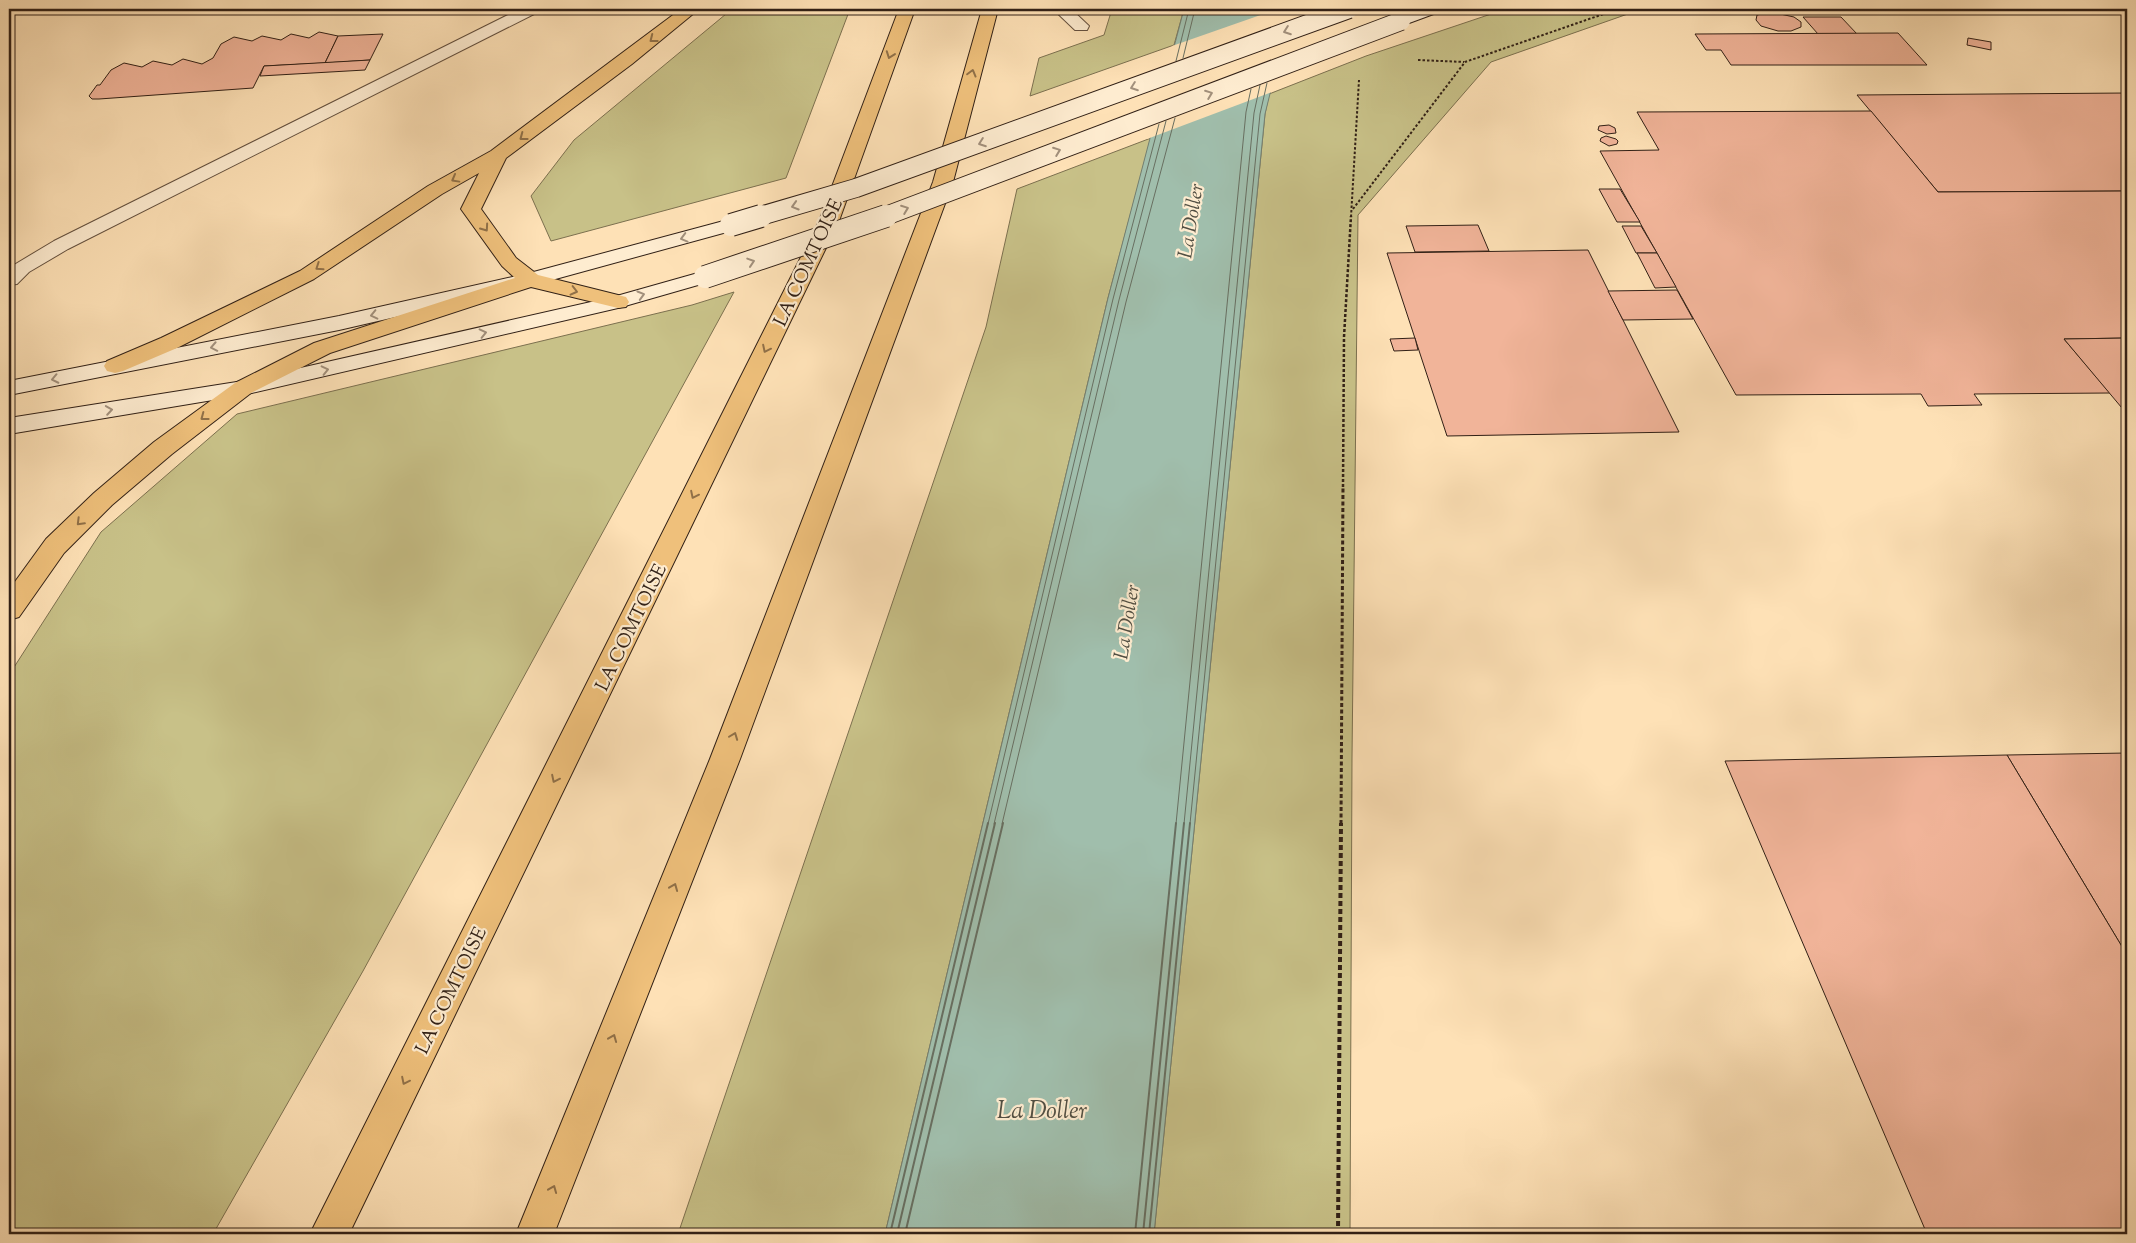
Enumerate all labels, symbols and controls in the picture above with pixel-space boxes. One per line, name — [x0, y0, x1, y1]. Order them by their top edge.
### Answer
one-way arrow — [1283, 25, 1292, 35]
one-way arrow — [649, 33, 658, 42]
one-way arrow — [886, 50, 896, 58]
one-way arrow — [967, 70, 977, 78]
one-way arrow — [1131, 81, 1139, 91]
one-way arrow — [1204, 90, 1213, 100]
one-way arrow — [520, 131, 529, 139]
one-way arrow — [978, 137, 986, 147]
one-way arrow — [1052, 147, 1061, 158]
one-way arrow — [452, 172, 461, 182]
water label: La Doller — [1172, 182, 1213, 261]
street label: LA COMTOISE — [768, 194, 851, 331]
one-way arrow — [791, 201, 799, 211]
one-way arrow — [900, 205, 909, 215]
one-way arrow — [479, 222, 488, 232]
one-way arrow — [680, 232, 689, 243]
one-way arrow — [747, 258, 755, 268]
one-way arrow — [316, 261, 325, 270]
one-way arrow — [569, 285, 578, 296]
one-way arrow — [636, 291, 644, 301]
one-way arrow — [369, 309, 378, 320]
one-way arrow — [478, 328, 487, 339]
one-way arrow — [210, 341, 219, 351]
one-way arrow — [762, 344, 772, 353]
one-way arrow — [320, 365, 329, 376]
one-way arrow — [51, 373, 59, 383]
one-way arrow — [104, 406, 113, 416]
one-way arrow — [200, 411, 210, 420]
one-way arrow — [690, 490, 700, 499]
one-way arrow — [76, 516, 85, 525]
street label: LA COMTOISE — [590, 560, 675, 696]
water label: La Doller — [1108, 583, 1149, 662]
one-way arrow — [728, 732, 738, 741]
one-way arrow — [551, 773, 561, 782]
one-way arrow — [668, 883, 678, 892]
street label: LA COMTOISE — [410, 923, 495, 1059]
one-way arrow — [607, 1034, 618, 1043]
one-way arrow — [401, 1076, 411, 1085]
water label: La Doller — [997, 1095, 1088, 1129]
one-way arrow — [547, 1185, 557, 1194]

